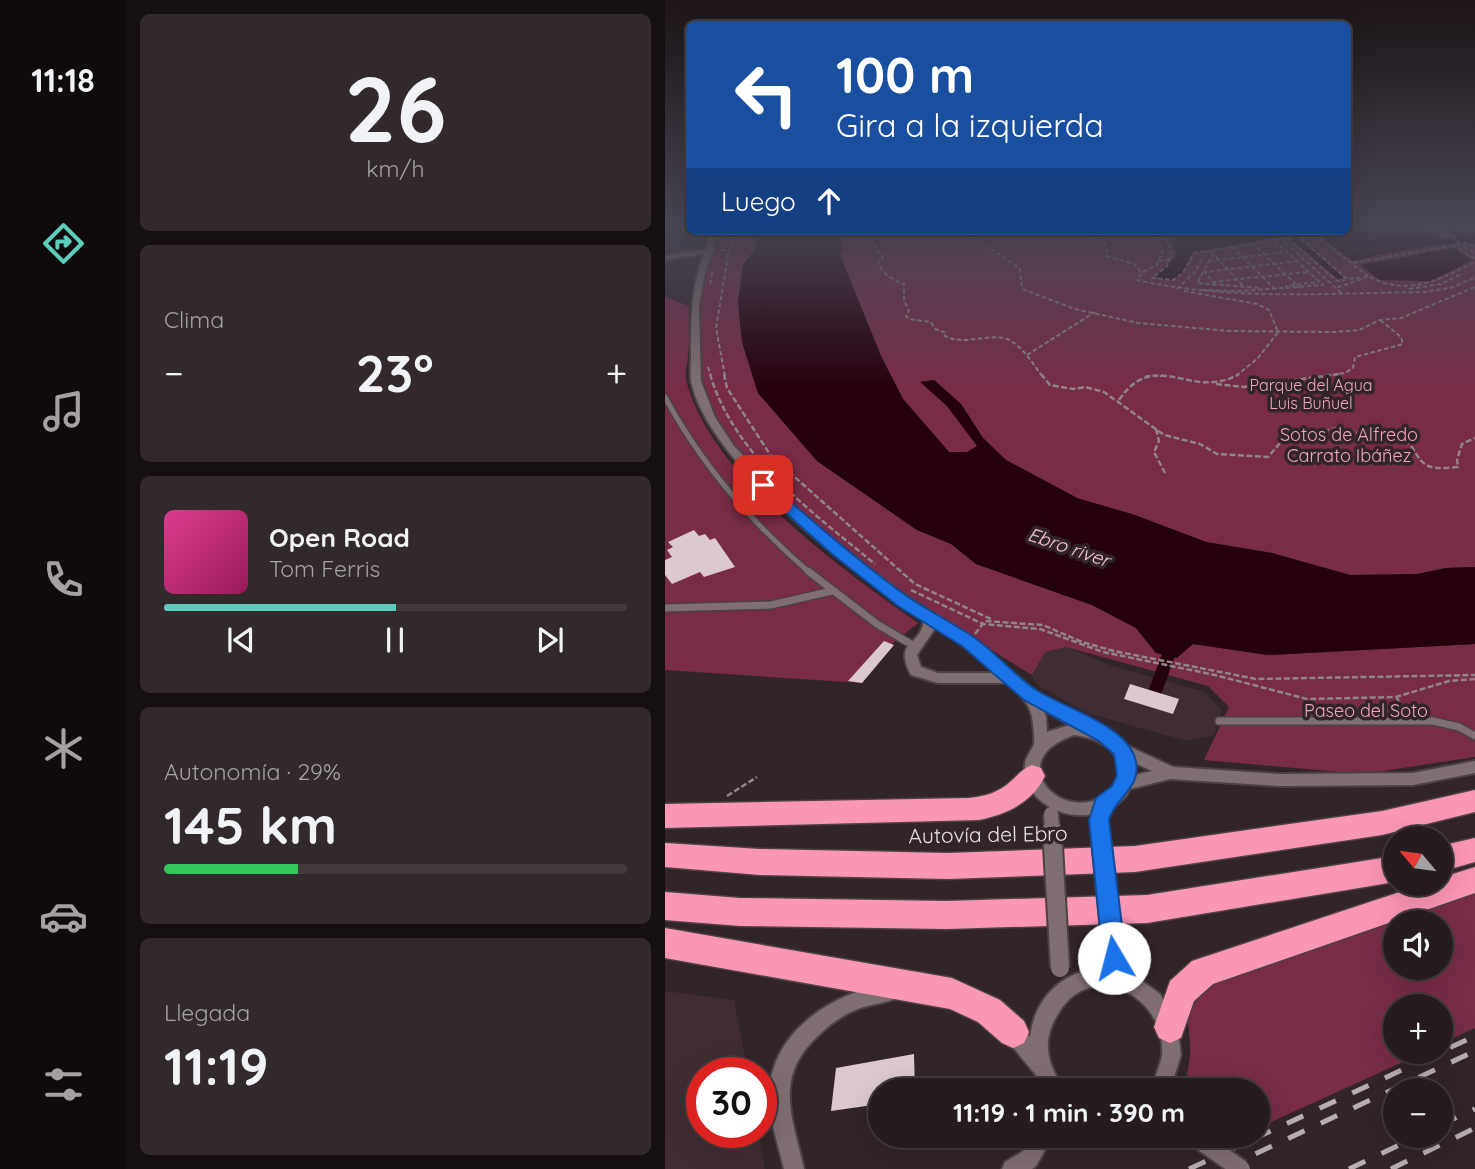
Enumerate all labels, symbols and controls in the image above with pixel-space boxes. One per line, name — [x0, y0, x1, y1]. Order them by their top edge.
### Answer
text: 100 m — [836, 44, 974, 105]
icon: left — [721, 49, 812, 140]
text: 26 — [344, 51, 447, 165]
text: 11:18 — [31, 60, 95, 100]
text: Gira a la izquierda — [836, 105, 1104, 145]
text: km/h — [366, 154, 425, 183]
icon: ahead — [810, 182, 848, 220]
text: Luego — [721, 185, 796, 218]
icon: directions — [39, 219, 88, 268]
text: Clima — [164, 305, 224, 334]
text: 23° — [356, 340, 434, 405]
text: − — [164, 349, 184, 397]
text: + — [606, 349, 627, 397]
park label: Parque del Agua Luis Buñuel — [1250, 375, 1372, 413]
icon: music — [39, 387, 88, 436]
park label: Sotos de Alfredo Carrato Ibáñez — [1280, 423, 1418, 467]
pin — [733, 455, 793, 515]
icon: arrive — [744, 466, 782, 504]
text: Open Road — [269, 521, 410, 554]
water label: Ebro river — [1025, 522, 1116, 573]
text: Tom Ferris — [269, 554, 380, 583]
icon: phone — [39, 555, 88, 604]
icon: previous — [222, 621, 260, 659]
icon: pause — [376, 621, 414, 659]
icon: next — [531, 621, 569, 659]
park label: Paseo del Soto — [1304, 699, 1428, 722]
icon: climate — [39, 724, 88, 773]
text: Autonomía · 29% — [164, 757, 341, 786]
text: 145 km — [164, 792, 337, 857]
street label: Autovía del Ebro — [908, 820, 1068, 848]
north arrow — [1383, 826, 1453, 896]
map controls — [1383, 826, 1453, 1148]
icon: car — [39, 892, 88, 941]
button: sound — [1383, 910, 1453, 980]
position arrow — [1077, 921, 1151, 995]
button: + — [1383, 994, 1453, 1064]
text: Llegada — [164, 998, 250, 1027]
text: 11:19 — [164, 1033, 268, 1098]
speed limit sign: 30 — [686, 1057, 777, 1148]
icon: filters — [39, 1060, 88, 1109]
button: − — [1383, 1078, 1453, 1148]
text: 11:19 · 1 min · 390 m — [953, 1096, 1185, 1129]

